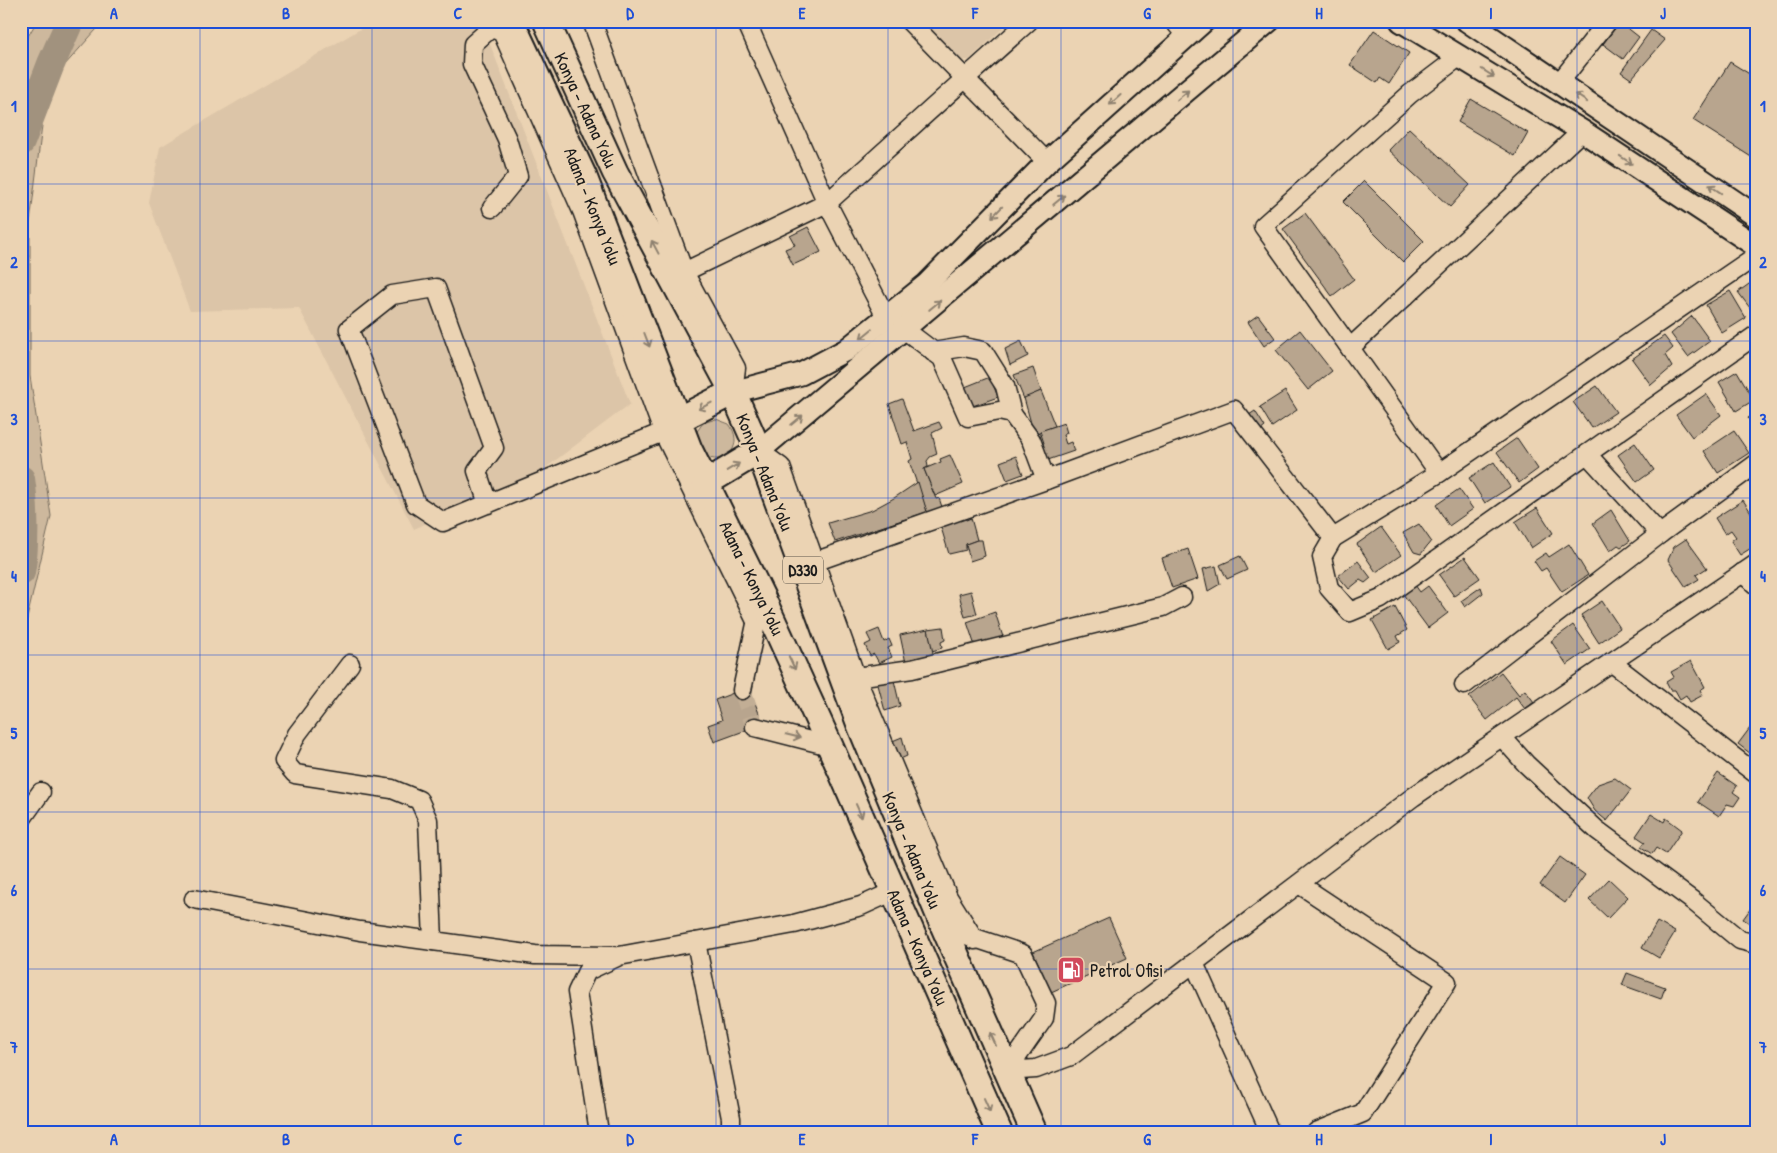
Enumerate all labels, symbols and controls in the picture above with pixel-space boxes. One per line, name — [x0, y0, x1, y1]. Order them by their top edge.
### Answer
text: A — [110, 2, 118, 24]
text: B — [282, 2, 290, 24]
text: C — [454, 2, 463, 24]
text: D — [626, 2, 634, 24]
text: E — [798, 2, 806, 24]
text: F — [971, 2, 979, 24]
text: G — [1143, 2, 1151, 24]
text: H — [1315, 2, 1323, 24]
text: I — [1489, 2, 1493, 24]
text: J — [1660, 2, 1666, 24]
street label: Konya - Adana Yolu — [548, 48, 624, 172]
one-way arrow — [1481, 68, 1495, 79]
one-way arrow — [1176, 89, 1189, 100]
one-way arrow — [1574, 93, 1588, 103]
text: 1 — [11, 95, 17, 117]
one-way arrow — [1109, 95, 1122, 106]
text: 1 — [1760, 95, 1766, 117]
street label: Adana - Konya Yolu — [558, 144, 628, 268]
one-way arrow — [1618, 155, 1632, 165]
one-way arrow — [1709, 183, 1723, 193]
one-way arrow — [1052, 194, 1065, 205]
one-way arrow — [991, 206, 1004, 218]
one-way arrow — [649, 240, 659, 255]
text: 2 — [10, 251, 18, 273]
text: 2 — [1759, 251, 1767, 273]
one-way arrow — [928, 299, 941, 310]
one-way arrow — [859, 329, 872, 340]
one-way arrow — [643, 332, 652, 347]
one-way arrow — [698, 402, 713, 411]
text: 3 — [10, 408, 18, 430]
text: 3 — [1759, 408, 1767, 430]
street label: Konya - Adana Yolu — [730, 410, 800, 534]
one-way arrow — [790, 415, 803, 426]
one-way arrow — [725, 462, 739, 472]
street label: Adana - Konya Yolu — [713, 517, 791, 639]
road number: D330 — [783, 556, 823, 584]
text: 4 — [11, 565, 17, 587]
text: 4 — [1760, 565, 1766, 587]
one-way arrow — [788, 655, 798, 670]
text: 5 — [11, 722, 18, 744]
text: 5 — [1760, 722, 1767, 744]
one-way arrow — [784, 732, 800, 741]
street label: Konya - Adana Yolu — [876, 788, 948, 912]
one-way arrow — [855, 803, 865, 818]
text: 6 — [11, 879, 18, 901]
text: 6 — [1760, 879, 1767, 901]
street label: Adana - Konya Yolu — [881, 885, 955, 1009]
fuel station icon: Petrol Ofisi — [1056, 955, 1086, 985]
place label: Petrol Ofisi — [1090, 958, 1163, 983]
one-way arrow — [987, 1032, 997, 1047]
text: 7 — [9, 1036, 18, 1058]
text: 7 — [1758, 1036, 1767, 1058]
one-way arrow — [983, 1097, 993, 1112]
text: A — [110, 1128, 118, 1150]
text: B — [282, 1128, 290, 1150]
text: C — [454, 1128, 463, 1150]
text: D — [626, 1128, 634, 1150]
text: E — [798, 1128, 806, 1150]
text: F — [971, 1128, 979, 1150]
text: G — [1143, 1128, 1151, 1150]
text: H — [1315, 1128, 1323, 1150]
text: I — [1489, 1128, 1493, 1150]
text: J — [1660, 1128, 1666, 1150]

